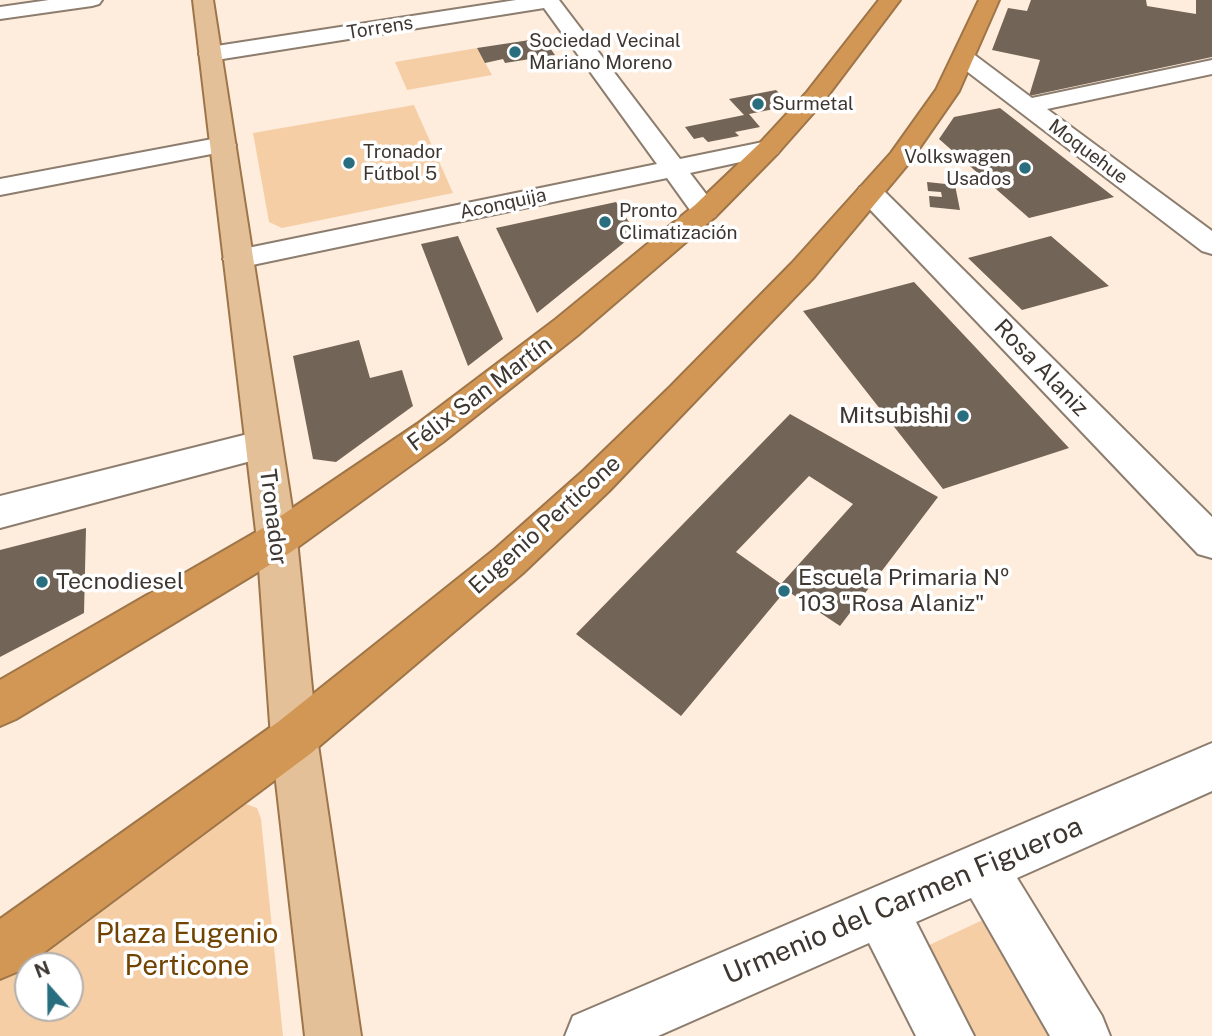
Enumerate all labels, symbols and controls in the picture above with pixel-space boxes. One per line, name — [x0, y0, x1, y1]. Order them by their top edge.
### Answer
street label: Torrens — [345, 12, 415, 44]
place label: Sociedad Vecinal Mariano Moreno — [529, 30, 681, 74]
marker: Sociedad Vecinal Mariano Moreno — [507, 44, 523, 60]
place label: Surmetal — [772, 93, 854, 115]
marker: Surmetal — [750, 96, 766, 112]
street label: Moquehue — [1044, 115, 1132, 189]
place label: Tronador Fútbol 5 — [363, 141, 443, 185]
place label: Volkswagen Usados — [904, 146, 1011, 190]
marker: Tronador Fútbol 5 — [341, 155, 357, 171]
marker: Volkswagen Usados — [1017, 160, 1033, 176]
street label: Aconquija — [458, 184, 548, 224]
place label: Pronto Climatización — [619, 200, 738, 244]
marker: Pronto Climatización — [597, 214, 613, 230]
street label: Rosa Alaniz — [988, 314, 1094, 422]
street label: Félix San Martín — [402, 331, 558, 457]
place label: Mitsubishi — [839, 402, 949, 430]
marker: Mitsubishi — [955, 408, 971, 424]
street label: Eugenio Perticone — [464, 450, 626, 600]
street label: Tronador — [253, 467, 293, 567]
place label: Escuela Primaria Nº 103 "Rosa Alaniz" — [798, 564, 1009, 618]
place label: Tecnodiesel — [56, 568, 184, 596]
marker: Tecnodiesel — [34, 574, 50, 590]
marker: Escuela Primaria Nº 103 "Rosa Alaniz" — [776, 583, 792, 599]
street label: Urmenio del Carmen Figueroa — [718, 810, 1088, 992]
park label: Plaza Eugenio Perticone — [96, 917, 278, 983]
north arrow — [14, 952, 84, 1022]
text: N — [31, 956, 53, 982]

